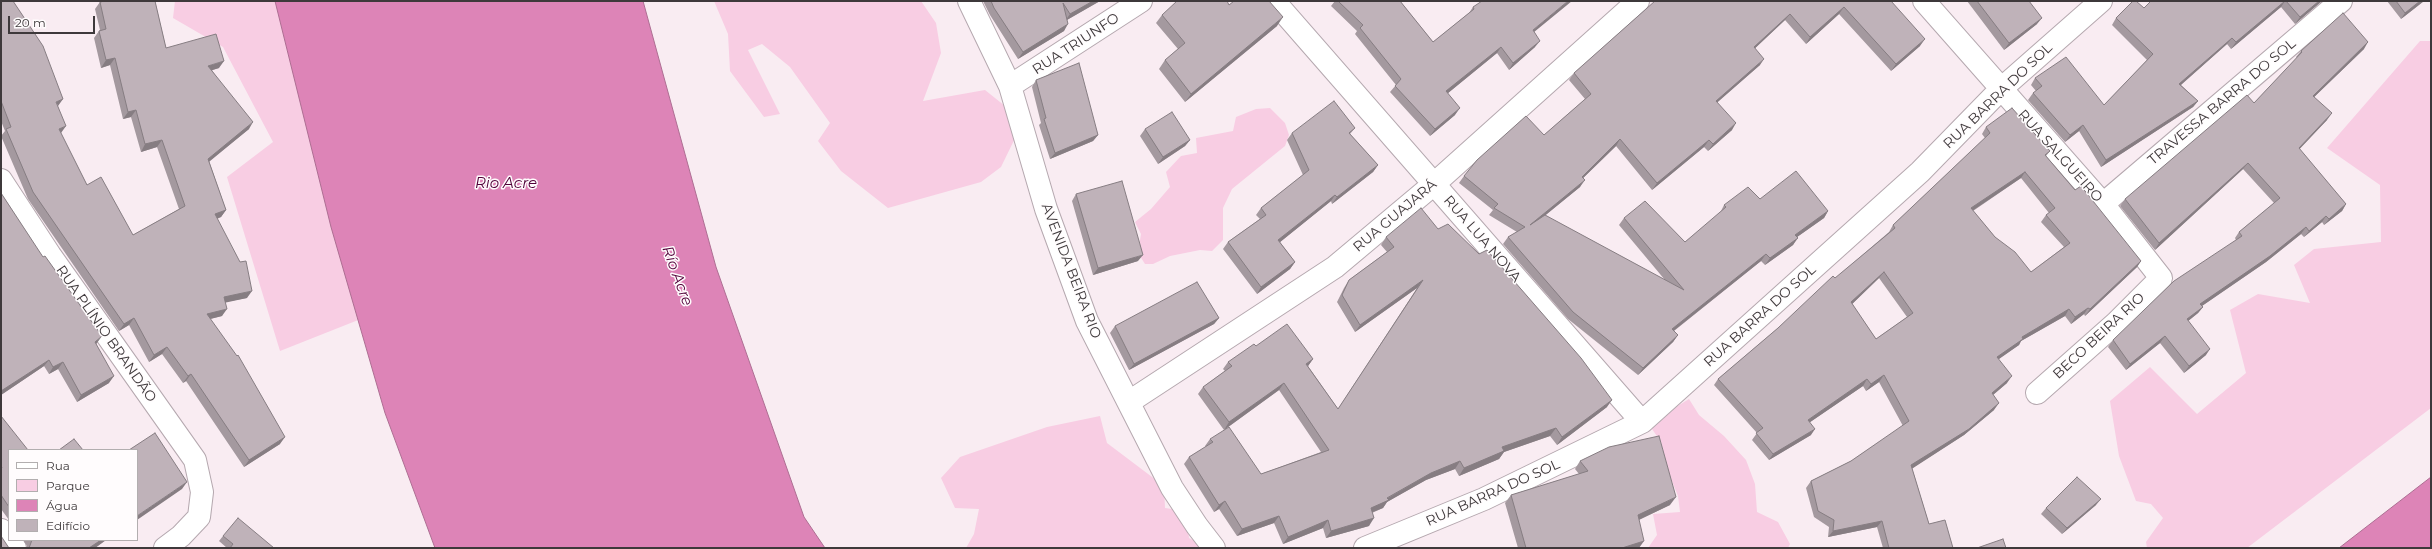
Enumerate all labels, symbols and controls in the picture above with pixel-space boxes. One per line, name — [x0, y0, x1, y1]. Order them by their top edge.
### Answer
scale bar — [10, 8, 97, 34]
street label: RUA TRIUNFO — [1029, 10, 1123, 78]
text: 20 m — [15, 15, 46, 30]
street label: TRAVESSA BARRA DO SOL — [2145, 35, 2299, 169]
street label: RUA BARRA DO SOL — [1940, 40, 2056, 152]
street label: RUA SALGUEIRO — [2014, 106, 2106, 206]
water label: Rio Acre — [475, 175, 537, 193]
street label: RUA GUAJARÁ — [1350, 176, 1440, 256]
street label: RUA LUA NOVA — [1440, 192, 1524, 286]
street label: AVENIDA BEIRA RIO — [1037, 201, 1105, 341]
water label: Río Acre — [658, 244, 696, 308]
street label: RUA BARRA DO SOL — [1701, 261, 1819, 371]
street label: RUA PLÍNIO BRANDÃO — [52, 262, 160, 406]
street label: BECO BEIRA RIO — [2050, 289, 2148, 383]
legend — [8, 449, 138, 541]
street label: RUA BARRA DO SOL — [1423, 456, 1563, 530]
text: Rua — [46, 458, 70, 473]
text: Parque — [46, 478, 90, 493]
text: Água — [46, 498, 78, 513]
text: Edifício — [46, 518, 90, 533]

